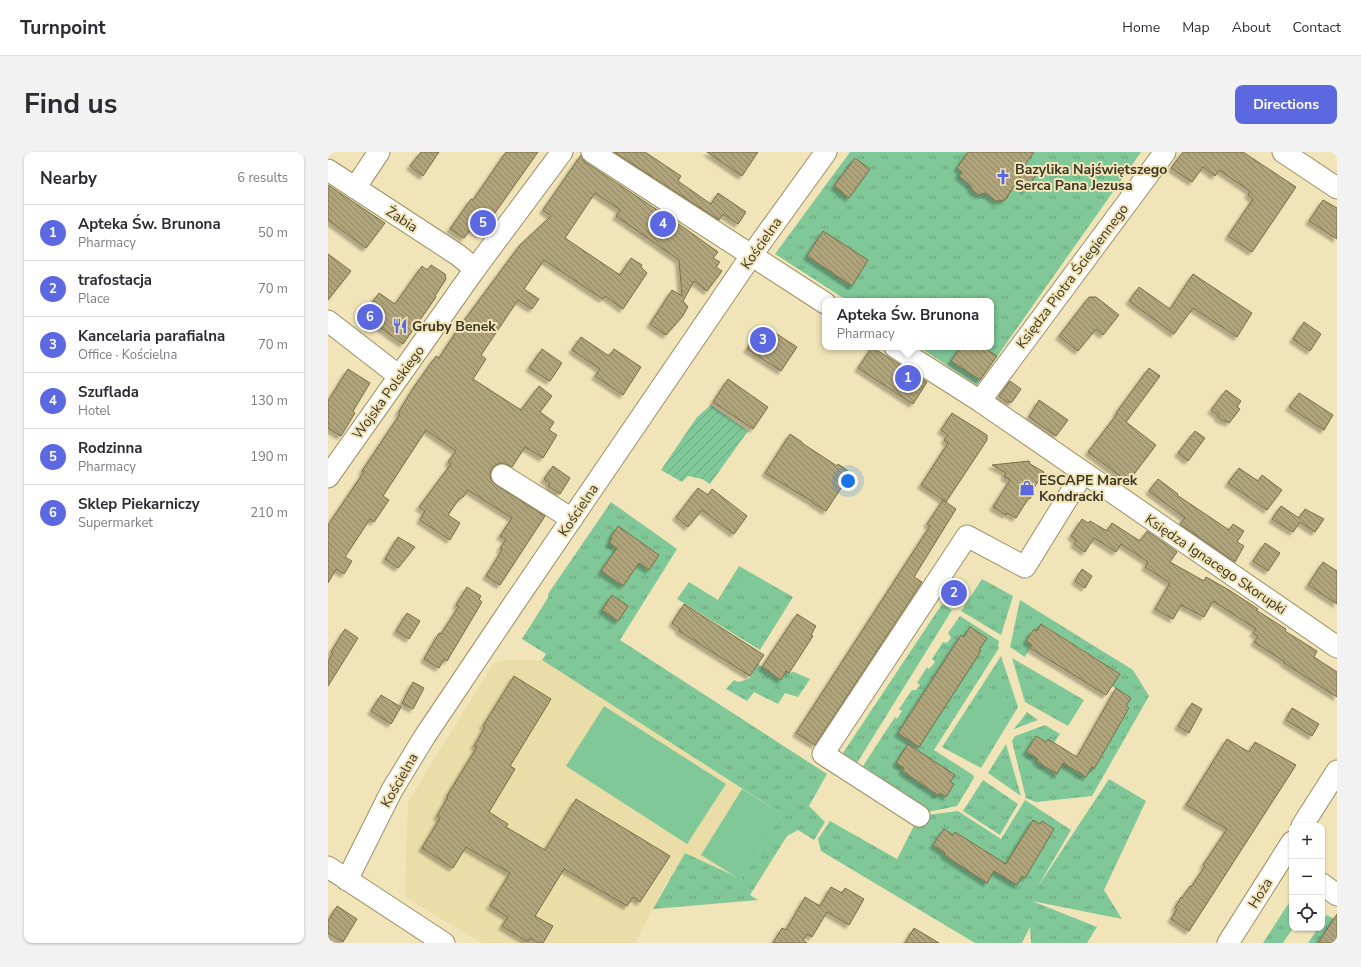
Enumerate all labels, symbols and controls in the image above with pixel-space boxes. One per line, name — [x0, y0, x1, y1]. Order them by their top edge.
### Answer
text: Turnpoint — [20, 15, 106, 41]
text: Home — [1122, 18, 1160, 37]
text: Map — [1182, 18, 1210, 37]
text: About — [1232, 18, 1271, 37]
text: Contact — [1293, 18, 1341, 37]
text: Find us — [24, 85, 118, 123]
button: Directions — [1235, 85, 1337, 124]
place label: Bazylika Najświętszego Serca Pana Jezusa — [1015, 160, 1167, 195]
text: Nearby — [40, 167, 97, 190]
church icon: Bazylika Najświętszego Serca Pana Jezusa — [994, 168, 1012, 186]
text: 6 results — [237, 169, 288, 187]
street label: Księdza Piotra Ściegiennego — [1012, 200, 1133, 352]
street label: Żabia — [382, 202, 421, 237]
pin: 5 — [470, 208, 496, 238]
pin: 4 — [650, 209, 676, 239]
street label: Kościelna — [736, 213, 786, 273]
text: Apteka Św. Brunona — [78, 214, 221, 234]
text: 1 — [49, 224, 57, 242]
text: 50 m — [258, 224, 288, 242]
text: Pharmacy — [78, 234, 136, 252]
text: trafostacja — [78, 270, 152, 290]
text: 2 — [49, 280, 57, 298]
text: 70 m — [258, 280, 288, 298]
text: Place — [78, 290, 110, 308]
popup — [822, 298, 994, 350]
pin: 6 — [357, 302, 383, 332]
text: Apteka Św. Brunona — [837, 305, 979, 325]
restaurant icon: Gruby Benek — [391, 317, 409, 335]
place label: Gruby Benek — [412, 317, 496, 336]
pin: 3 — [750, 325, 776, 355]
text: Pharmacy — [837, 325, 895, 343]
text: Kancelaria parafialna — [78, 326, 225, 346]
text: 3 — [49, 336, 57, 354]
text: 70 m — [258, 336, 288, 354]
street label: Wojska Polskiego — [348, 342, 429, 443]
text: Office · Kościelna — [78, 346, 177, 364]
pin: 1 — [895, 363, 921, 393]
text: Szuflada — [78, 382, 139, 402]
text: 4 — [49, 392, 57, 410]
text: 130 m — [250, 392, 288, 410]
text: Hotel — [78, 402, 110, 420]
text: Rodzinna — [78, 438, 142, 458]
text: 5 — [49, 448, 57, 466]
text: 190 m — [250, 448, 288, 466]
text: Pharmacy — [78, 458, 136, 476]
your location — [838, 471, 858, 491]
place label: ESCAPE Marek Kondracki — [1039, 471, 1138, 506]
shop icon: ESCAPE Marek Kondracki — [1018, 479, 1036, 497]
street label: Kościelna — [554, 480, 603, 540]
text: Sklep Piekarniczy — [78, 494, 200, 514]
text: 6 — [49, 504, 57, 522]
text: 210 m — [250, 504, 288, 522]
street label: Księdza Ignacego Skorupki — [1141, 510, 1290, 619]
text: Supermarket — [78, 514, 153, 532]
pin: 2 — [941, 578, 967, 608]
street label: Kościelna — [376, 750, 423, 811]
map controls — [1289, 823, 1325, 931]
button: + — [1289, 823, 1325, 859]
button: − — [1289, 859, 1325, 895]
street label: Hoża — [1244, 875, 1277, 912]
button: locate — [1289, 895, 1325, 931]

